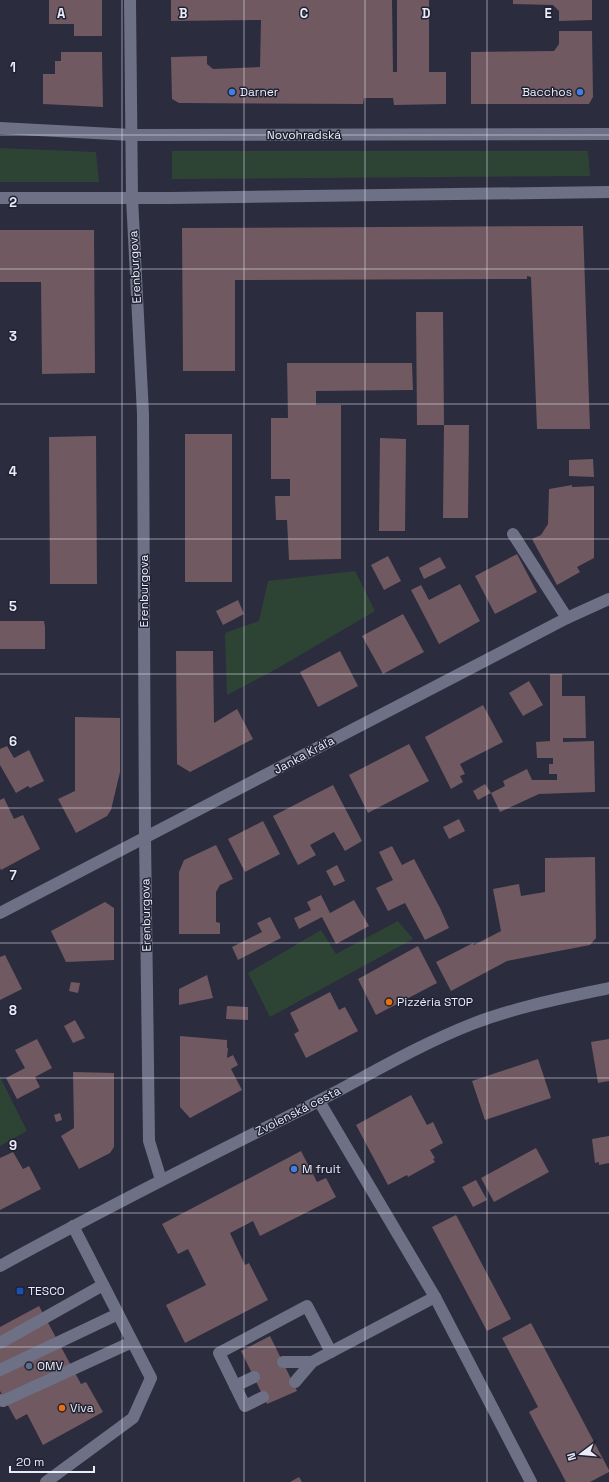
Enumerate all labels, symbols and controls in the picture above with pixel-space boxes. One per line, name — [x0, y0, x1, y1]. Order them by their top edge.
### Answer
text: A — [57, 5, 66, 22]
text: B — [179, 5, 188, 22]
text: C — [300, 5, 308, 22]
text: D — [422, 5, 431, 22]
text: E — [544, 5, 552, 22]
text: 1 — [10, 59, 16, 76]
place label: Darner — [240, 84, 279, 100]
place label: Bacchos — [522, 84, 572, 100]
marker: Darner — [227, 87, 237, 97]
marker: Bacchos — [575, 87, 585, 97]
street label: Novohradská — [267, 127, 341, 143]
text: 2 — [9, 194, 17, 211]
street label: Erenburgova — [125, 230, 145, 304]
text: 3 — [9, 328, 17, 345]
text: 4 — [9, 463, 17, 480]
street label: Erenburgova — [136, 554, 152, 627]
text: 5 — [9, 598, 17, 615]
street label: Janka Kráľa — [271, 732, 337, 778]
text: 6 — [9, 733, 17, 750]
text: 7 — [9, 867, 17, 884]
street label: Erenburgova — [137, 878, 155, 952]
place label: Pizzéria STOP — [397, 994, 473, 1010]
marker: Pizzéria STOP — [384, 997, 394, 1007]
text: 8 — [9, 1002, 17, 1019]
street label: Zvolenská cesta — [253, 1083, 343, 1139]
text: 9 — [9, 1137, 17, 1154]
place label: M fruit — [302, 1161, 341, 1177]
marker: M fruit — [289, 1164, 299, 1174]
place label: TESCO — [28, 1283, 65, 1299]
marker: TESCO — [15, 1286, 25, 1296]
place label: OMV — [37, 1358, 63, 1374]
marker: OMV — [24, 1361, 34, 1371]
place label: Viva — [70, 1400, 94, 1416]
marker: Viva — [57, 1403, 67, 1413]
north arrow — [561, 1434, 601, 1474]
scale bar — [10, 1448, 94, 1474]
text: N — [564, 1451, 579, 1462]
text: 20 m — [16, 1454, 44, 1470]

